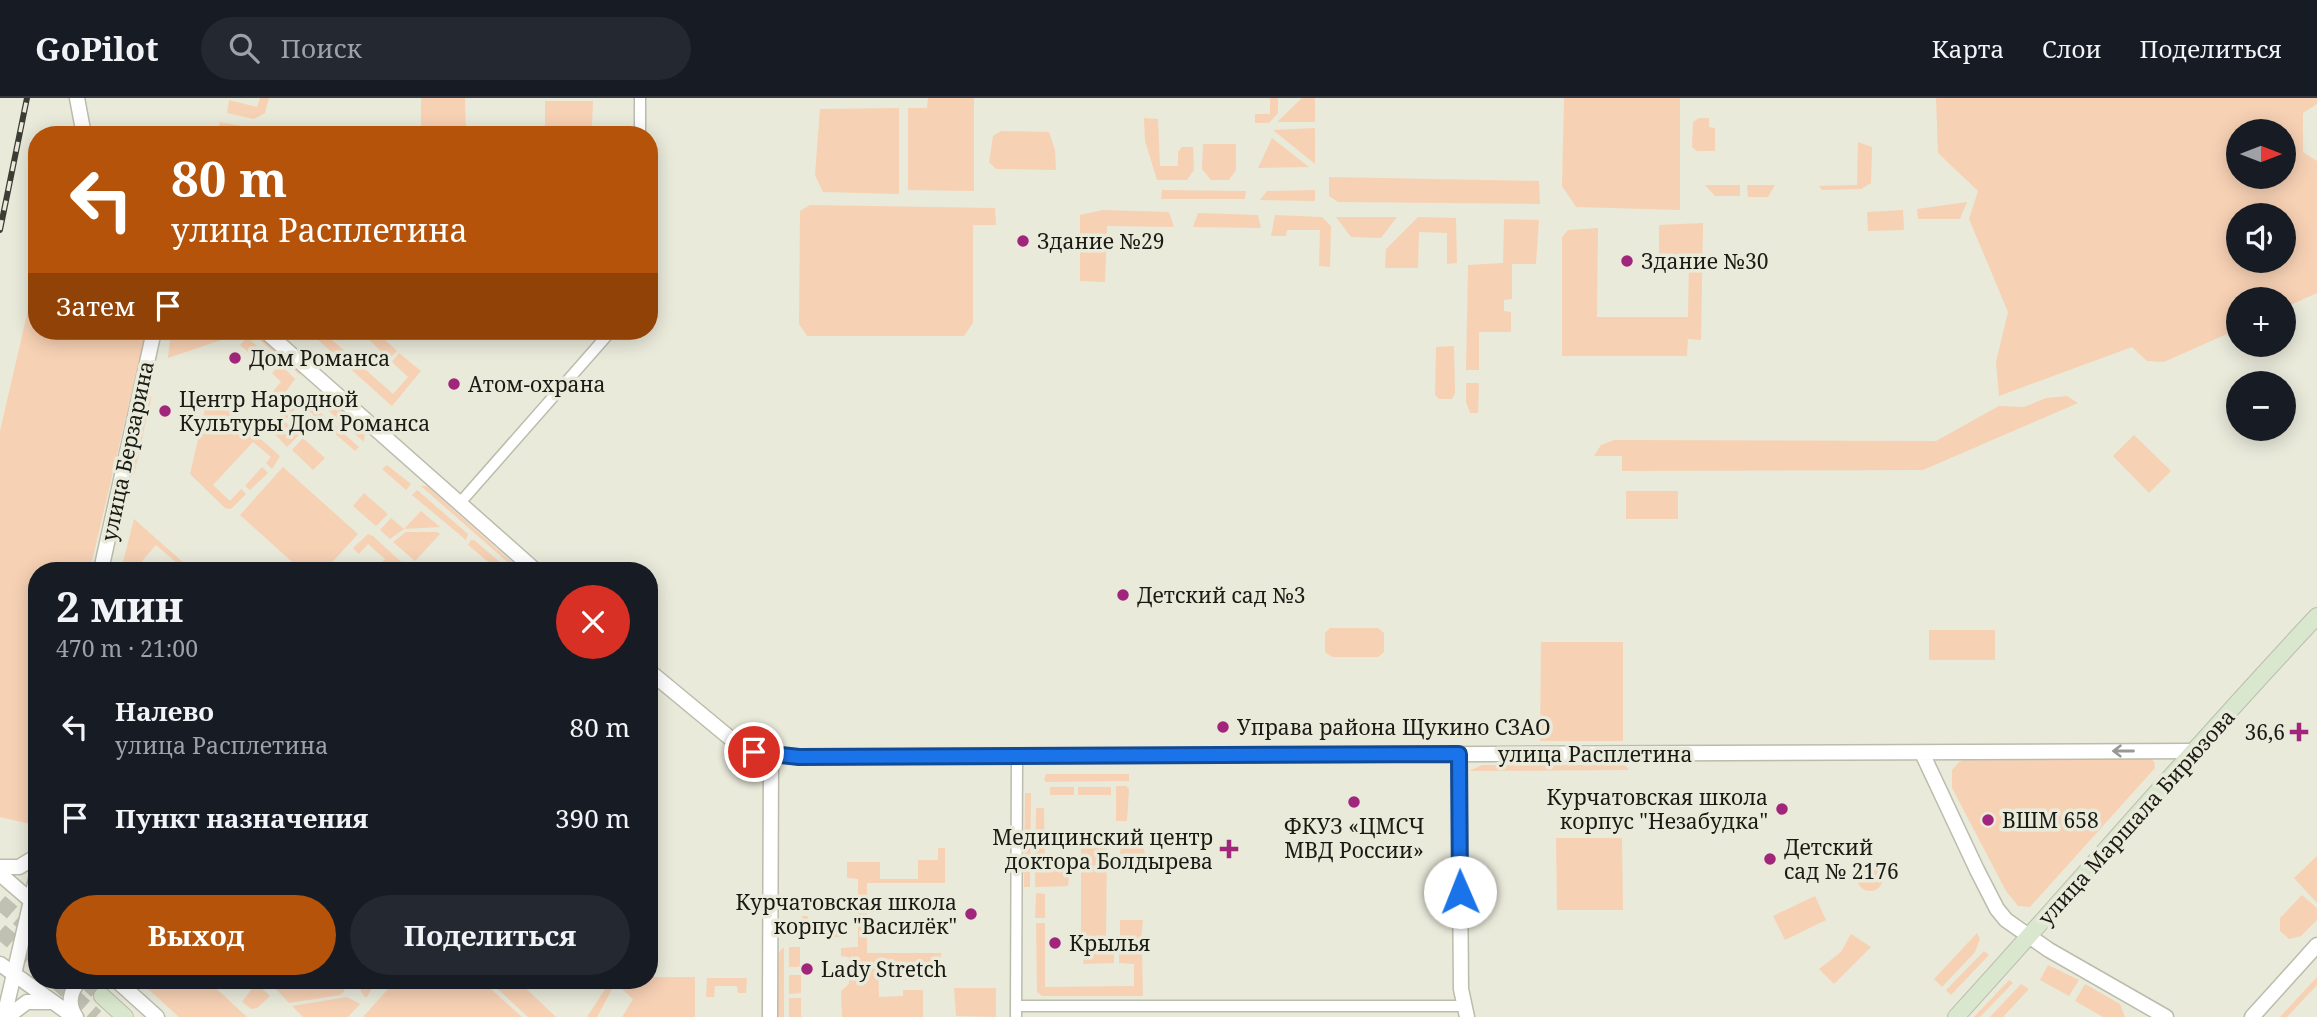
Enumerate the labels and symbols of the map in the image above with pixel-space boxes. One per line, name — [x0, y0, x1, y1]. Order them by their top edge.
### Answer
north arrow — [2226, 119, 2296, 189]
place label: Здание №29 — [1037, 227, 1164, 255]
marker: Здание №29 — [1015, 233, 1031, 249]
place label: Здание №30 — [1641, 247, 1768, 275]
marker: Здание №30 — [1619, 253, 1635, 269]
place label: Дом Романса — [249, 344, 390, 372]
marker: Дом Романса — [227, 350, 243, 366]
street label: улица Берзарина — [94, 358, 160, 544]
place label: Атом-охрана — [468, 370, 606, 398]
marker: Атом-охрана — [446, 376, 462, 392]
place label: Центр Народной Культуры Дом Романса — [179, 385, 430, 437]
marker: Центр Народной Культуры Дом Романса — [157, 403, 173, 419]
place label: Детский сад №3 — [1137, 581, 1306, 609]
marker: Детский сад №3 — [1115, 587, 1131, 603]
street label: улица Маршала Бирюзова — [2031, 703, 2241, 931]
place label: Управа района Щукино СЗАО — [1237, 713, 1551, 741]
place label: 36,6 — [2245, 718, 2285, 746]
marker: Управа района Щукино СЗАО — [1215, 719, 1231, 735]
pin — [724, 722, 784, 782]
marker: 36,6 — [2291, 724, 2307, 740]
street label: улица Расплетина — [1498, 740, 1692, 768]
one-way arrow — [2112, 744, 2135, 758]
place label: Курчатовская школа корпус "Незабудка" — [1546, 783, 1768, 835]
marker: ФКУЗ «ЦМСЧ МВД России» — [1346, 794, 1362, 810]
marker: Курчатовская школа корпус "Незабудка" — [1774, 801, 1790, 817]
place label: ВШM 658 — [2002, 806, 2099, 834]
place label: ФКУЗ «ЦМСЧ МВД России» — [1284, 812, 1424, 864]
marker: ВШM 658 — [1980, 812, 1996, 828]
place label: Медицинский центр доктора Болдырева — [992, 823, 1213, 875]
place label: Детский сад № 2176 — [1784, 833, 1899, 885]
marker: Медицинский центр доктора Болдырева — [1219, 839, 1239, 859]
marker: Детский сад № 2176 — [1762, 851, 1778, 867]
position arrow — [1423, 855, 1497, 929]
place label: Курчатовская школа корпус "Василёк" — [735, 888, 957, 940]
marker: Курчатовская школа корпус "Василёк" — [963, 906, 979, 922]
place label: Крылья — [1069, 929, 1151, 957]
marker: Крылья — [1047, 935, 1063, 951]
place label: Lady Stretch — [821, 955, 947, 983]
marker: Lady Stretch — [799, 961, 815, 977]

